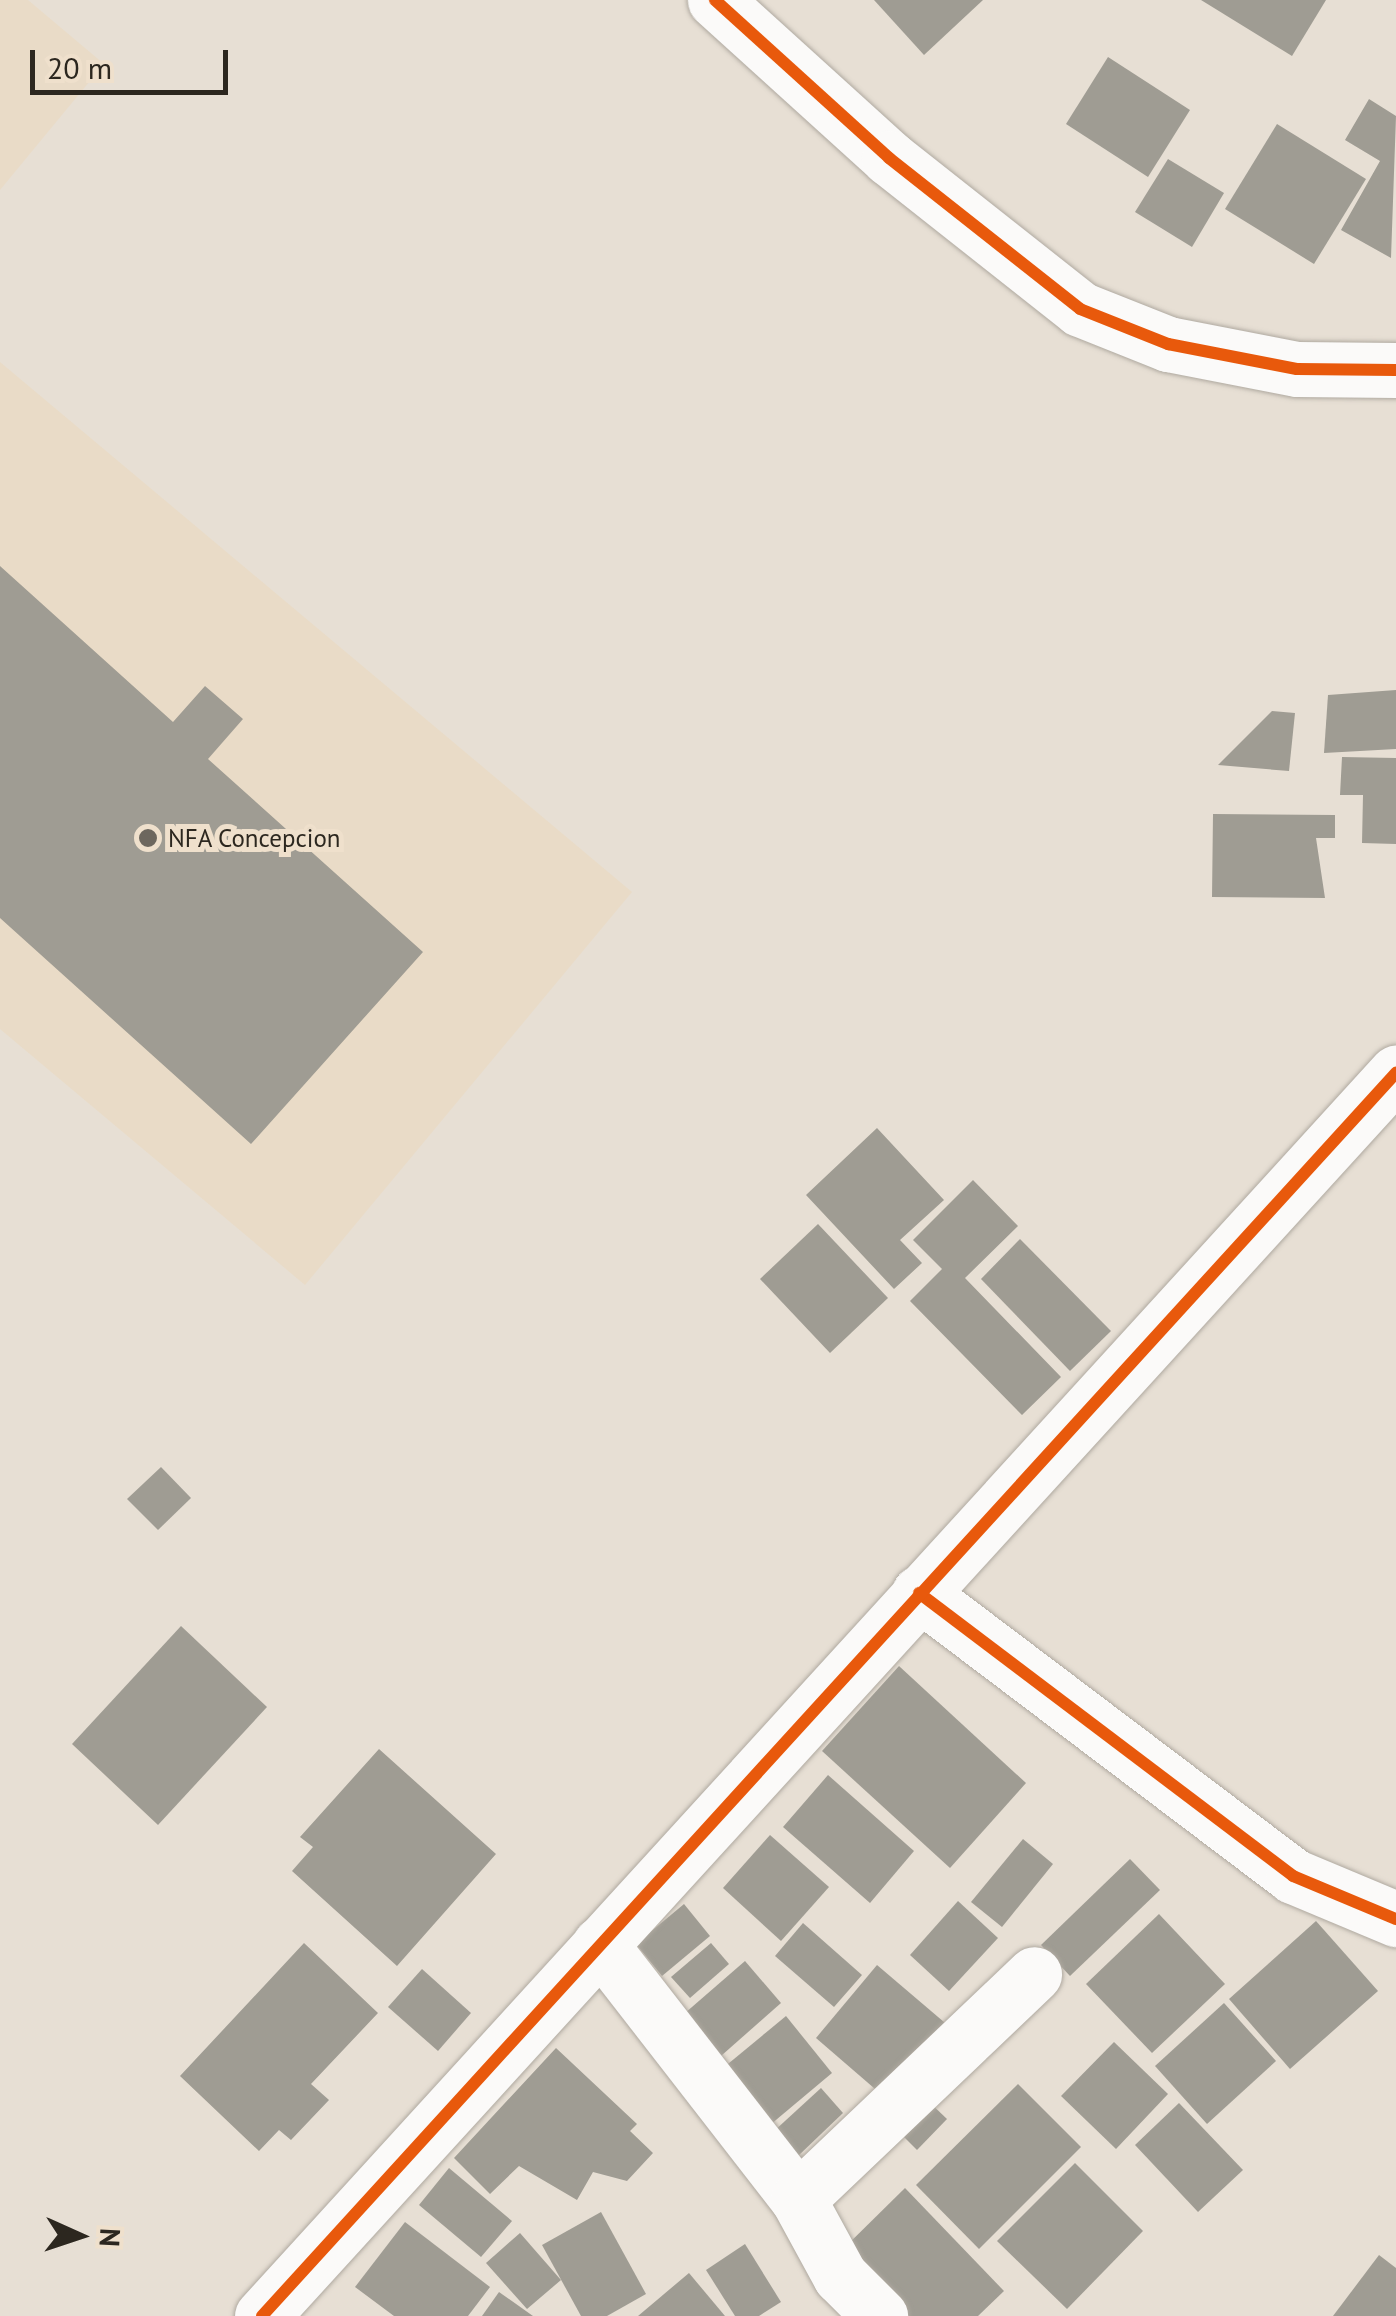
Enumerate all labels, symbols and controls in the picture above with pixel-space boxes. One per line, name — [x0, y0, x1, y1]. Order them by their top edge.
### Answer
scale bar — [35, 30, 232, 92]
text: 20 m — [47, 48, 112, 87]
place label: NFA Concepcion — [168, 823, 341, 853]
marker: NFA Concepcion — [137, 827, 159, 849]
north arrow — [30, 2186, 130, 2286]
text: N — [92, 2227, 129, 2248]

